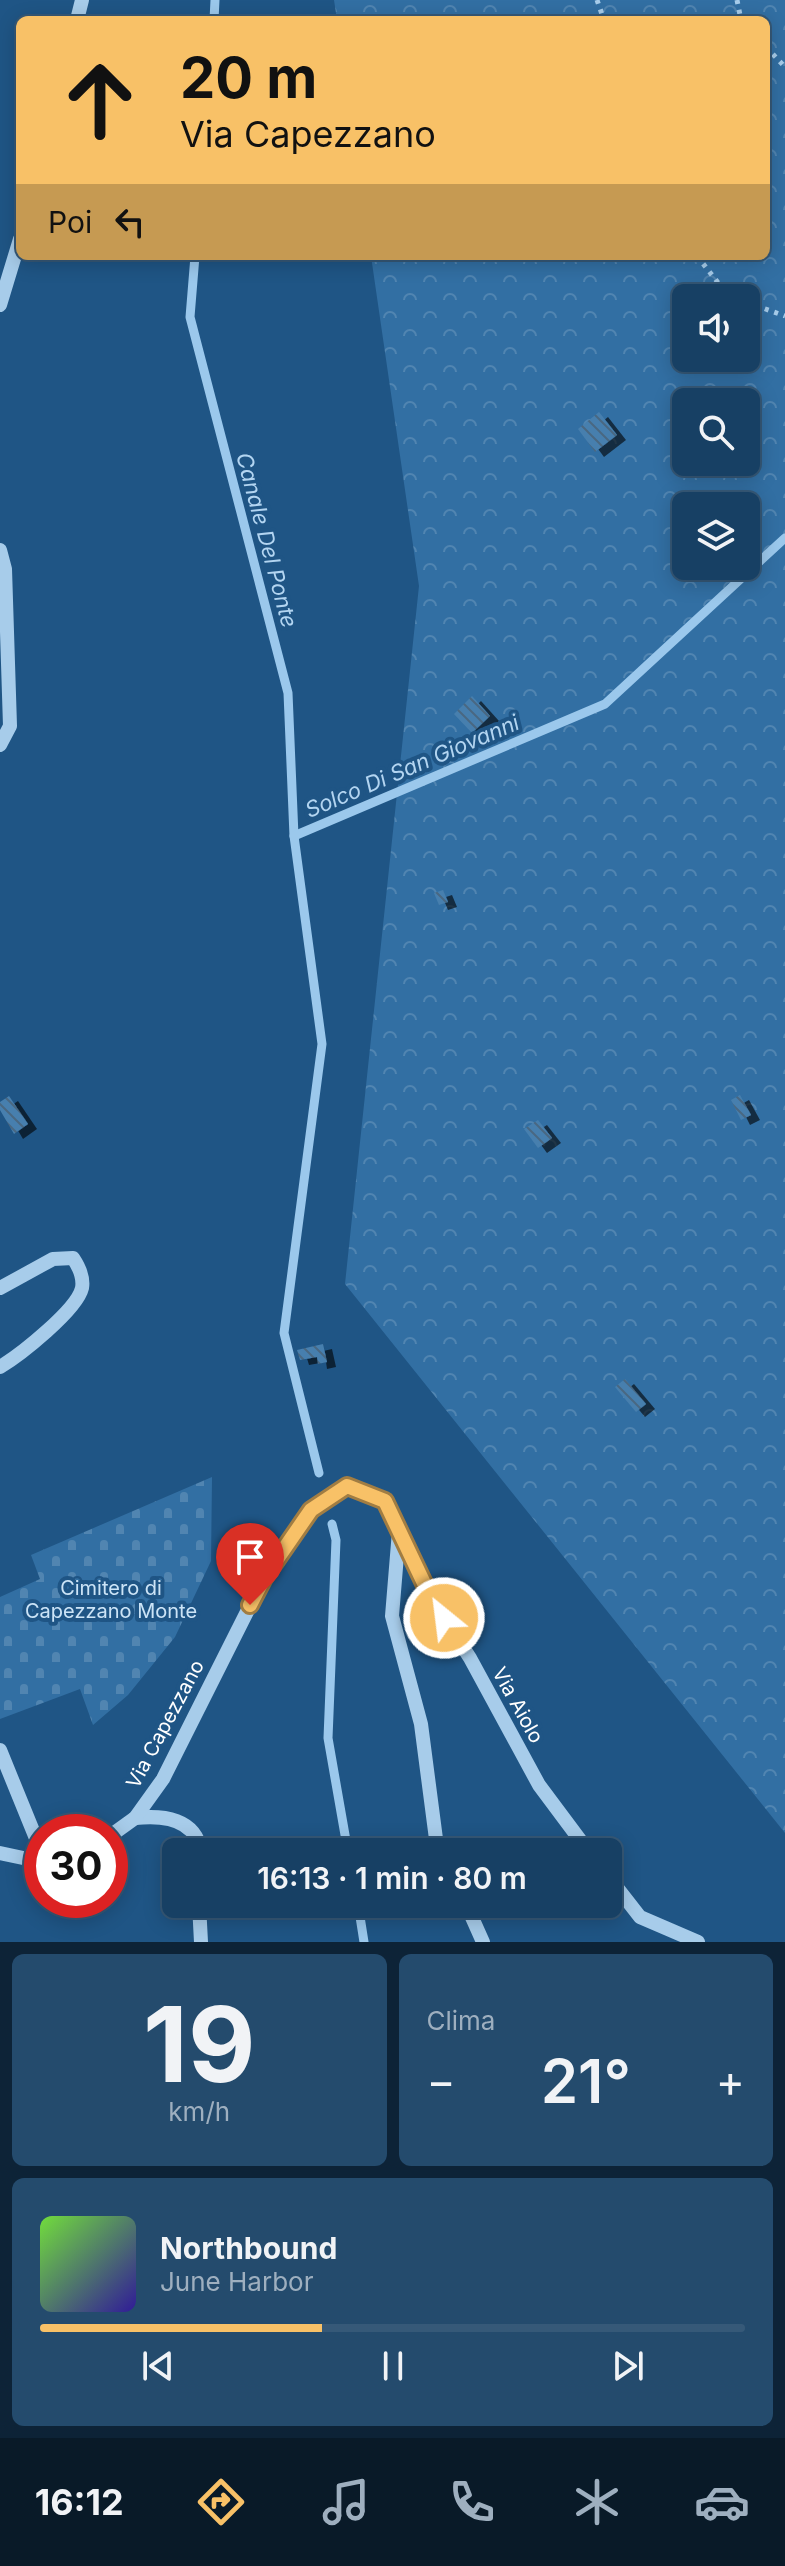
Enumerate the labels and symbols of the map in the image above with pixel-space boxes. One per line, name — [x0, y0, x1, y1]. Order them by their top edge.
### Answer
water label: Canale Del Ponte — [231, 450, 303, 630]
water label: Solco Di San Giovanni — [301, 709, 524, 823]
pin — [216, 1523, 284, 1605]
park label: Cimitero di Capezzano Monte — [25, 1576, 197, 1623]
position arrow — [402, 1576, 486, 1660]
street label: Via Capezzano — [121, 1656, 209, 1792]
street label: Via Aiolo — [487, 1663, 549, 1747]
speed limit sign: 30 — [24, 1814, 128, 1918]

